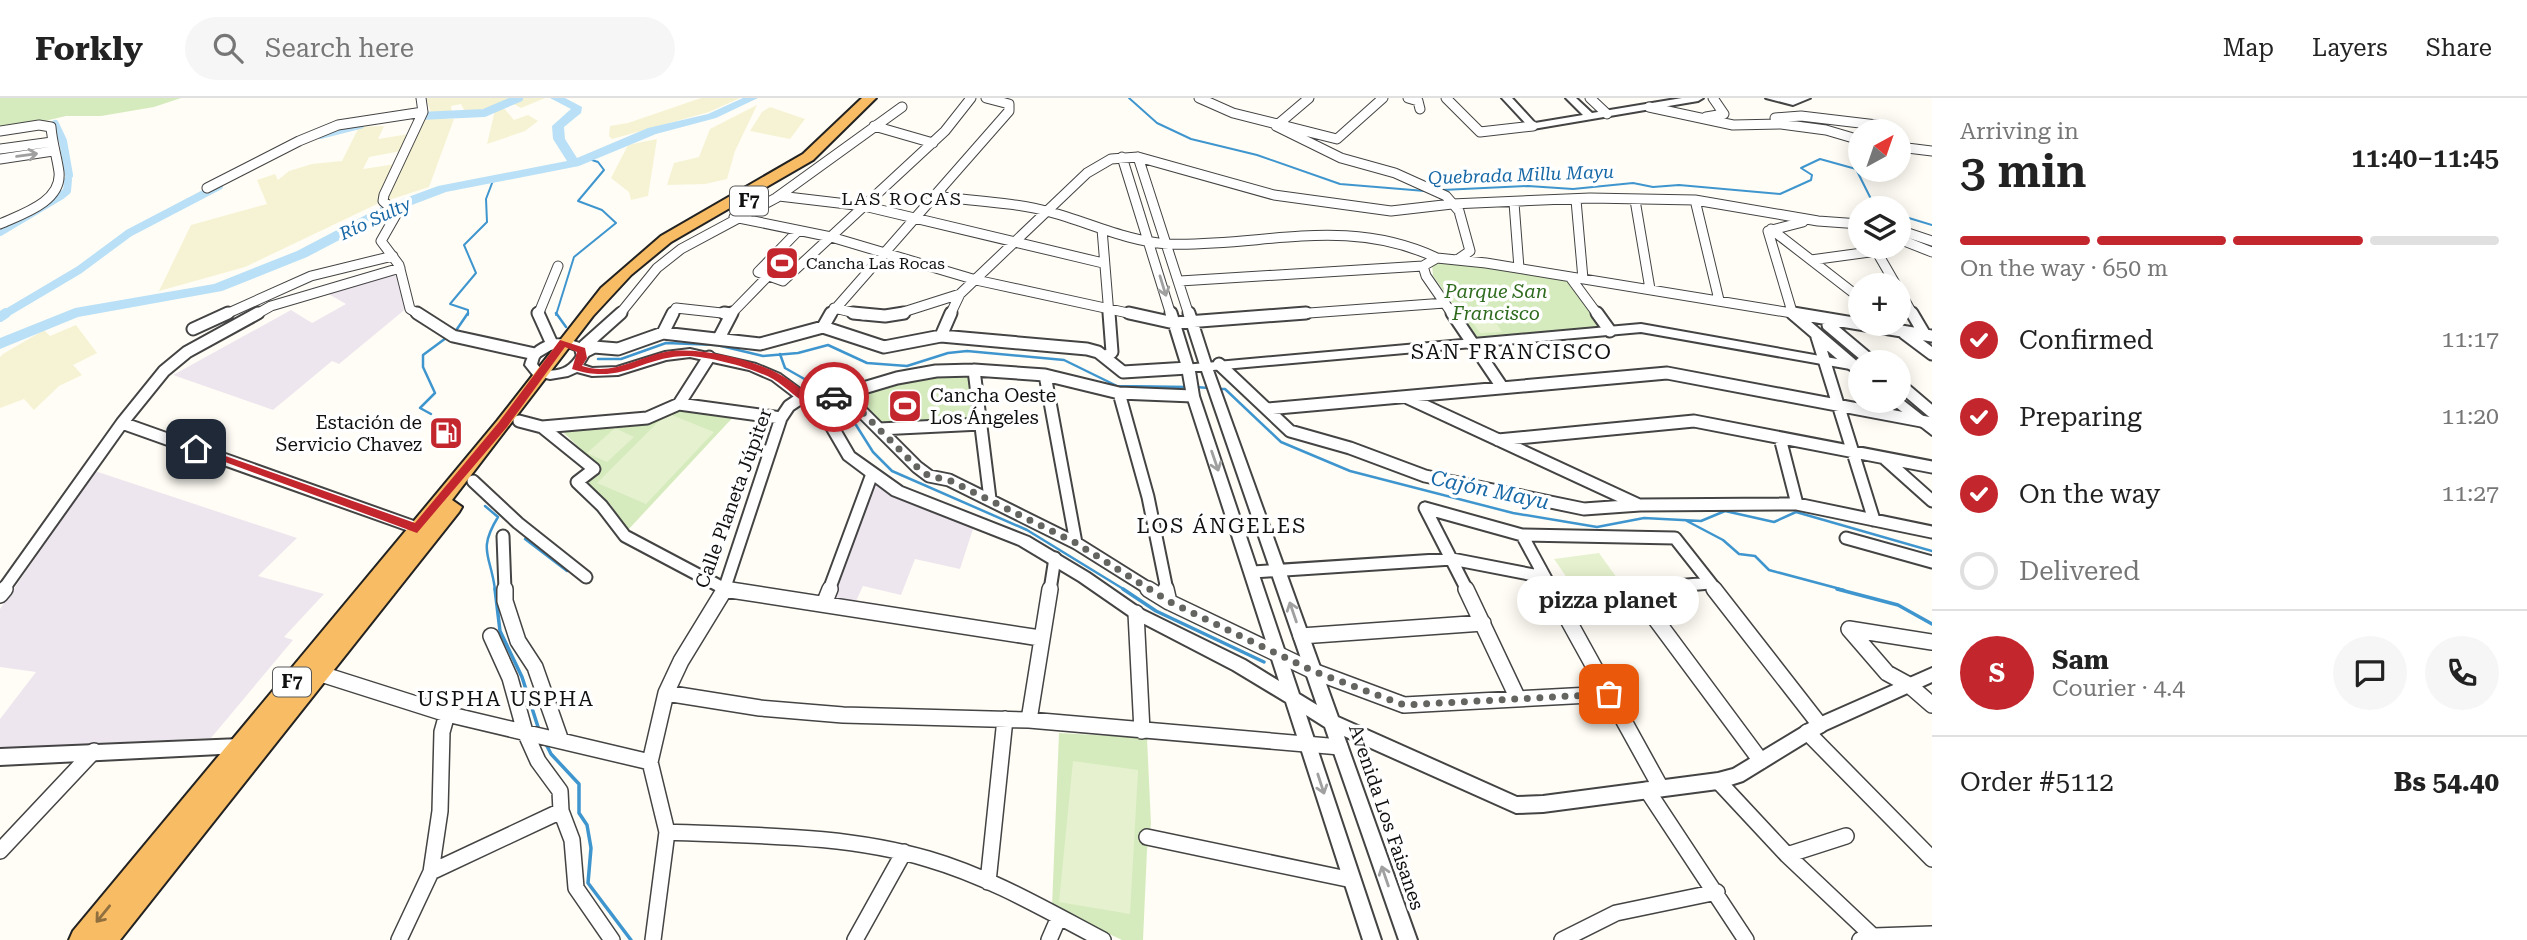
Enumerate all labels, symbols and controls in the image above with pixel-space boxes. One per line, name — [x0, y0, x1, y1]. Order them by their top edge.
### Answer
search box — [185, 17, 675, 80]
text: Forkly — [35, 29, 143, 68]
icon: search — [209, 29, 247, 67]
text: Search here — [265, 33, 414, 63]
text: Map — [2223, 34, 2274, 62]
text: Layers — [2312, 34, 2388, 62]
text: Share — [2426, 34, 2492, 62]
text: Arriving in — [1960, 118, 2079, 145]
north arrow — [1848, 119, 1911, 182]
map controls — [1848, 119, 1911, 413]
text: 11:40–11:45 — [2351, 143, 2499, 173]
text: 3 min — [1960, 144, 2087, 198]
one-way arrow — [15, 148, 38, 161]
water label: Quebrada Millu Mayu — [1428, 161, 1614, 188]
road number: F7 — [730, 186, 768, 216]
district label: LAS ROCAS — [841, 188, 963, 209]
water label: Río Sulty — [335, 193, 415, 245]
button: layers — [1848, 196, 1911, 259]
sports icon: Cancha Las Rocas — [763, 244, 801, 282]
place label: Cancha Las Rocas — [806, 254, 945, 273]
text: On the way · 650 m — [1960, 255, 2168, 282]
button: + — [1848, 273, 1911, 336]
one-way arrow — [1157, 274, 1170, 296]
park label: Parque San Francisco — [1444, 280, 1548, 325]
icon: check — [1960, 321, 1998, 359]
text: Confirmed — [2019, 325, 2154, 355]
text: 11:17 — [2442, 326, 2499, 353]
district label: SAN FRANCISCO — [1411, 340, 1613, 364]
button: − — [1848, 350, 1911, 413]
courier — [799, 362, 869, 432]
icon: car — [815, 378, 853, 416]
place label: Cancha Oeste Los Ángeles — [930, 384, 1056, 429]
sports icon: Cancha Oeste Los Ángeles — [886, 387, 924, 425]
icon: check — [1960, 398, 1998, 436]
text: Preparing — [2019, 402, 2142, 432]
text: 11:20 — [2442, 403, 2499, 430]
street label: Calle Planeta Júpiter — [690, 405, 777, 591]
place label: Estación de Servicio Chavez — [275, 411, 422, 456]
fuel station icon: Estación de Servicio Chavez — [427, 414, 465, 452]
pin — [166, 419, 226, 479]
icon: home — [177, 430, 215, 468]
one-way arrow — [1210, 449, 1222, 471]
water label: Cajón Mayu — [1429, 466, 1551, 514]
icon: check — [1960, 475, 1998, 513]
text: On the way — [2019, 479, 2160, 509]
text: 11:27 — [2442, 480, 2499, 507]
district label: LOS ÁNGELES — [1137, 513, 1307, 538]
text: Delivered — [2019, 556, 2140, 586]
callout: pizza planet — [1518, 575, 1700, 624]
text: pizza planet — [1539, 587, 1677, 614]
one-way arrow — [1286, 601, 1298, 623]
button: chat — [2333, 636, 2407, 710]
button: phone — [2425, 636, 2499, 710]
text: Sam — [2052, 645, 2109, 675]
text: S — [1989, 658, 2005, 688]
pin — [1579, 664, 1639, 724]
road number: F7 — [273, 668, 311, 696]
icon: bag — [1590, 675, 1628, 713]
text: Courier · 4.4 — [2052, 675, 2185, 702]
district label: USPHA USPHA — [417, 687, 595, 711]
street label: Avenida Los Faisanes — [1344, 721, 1429, 913]
text: Order #5112 — [1960, 767, 2114, 797]
text: Bs 54.40 — [2394, 767, 2499, 797]
one-way arrow — [1315, 772, 1328, 794]
one-way arrow — [1378, 865, 1390, 887]
one-way arrow — [96, 905, 111, 923]

